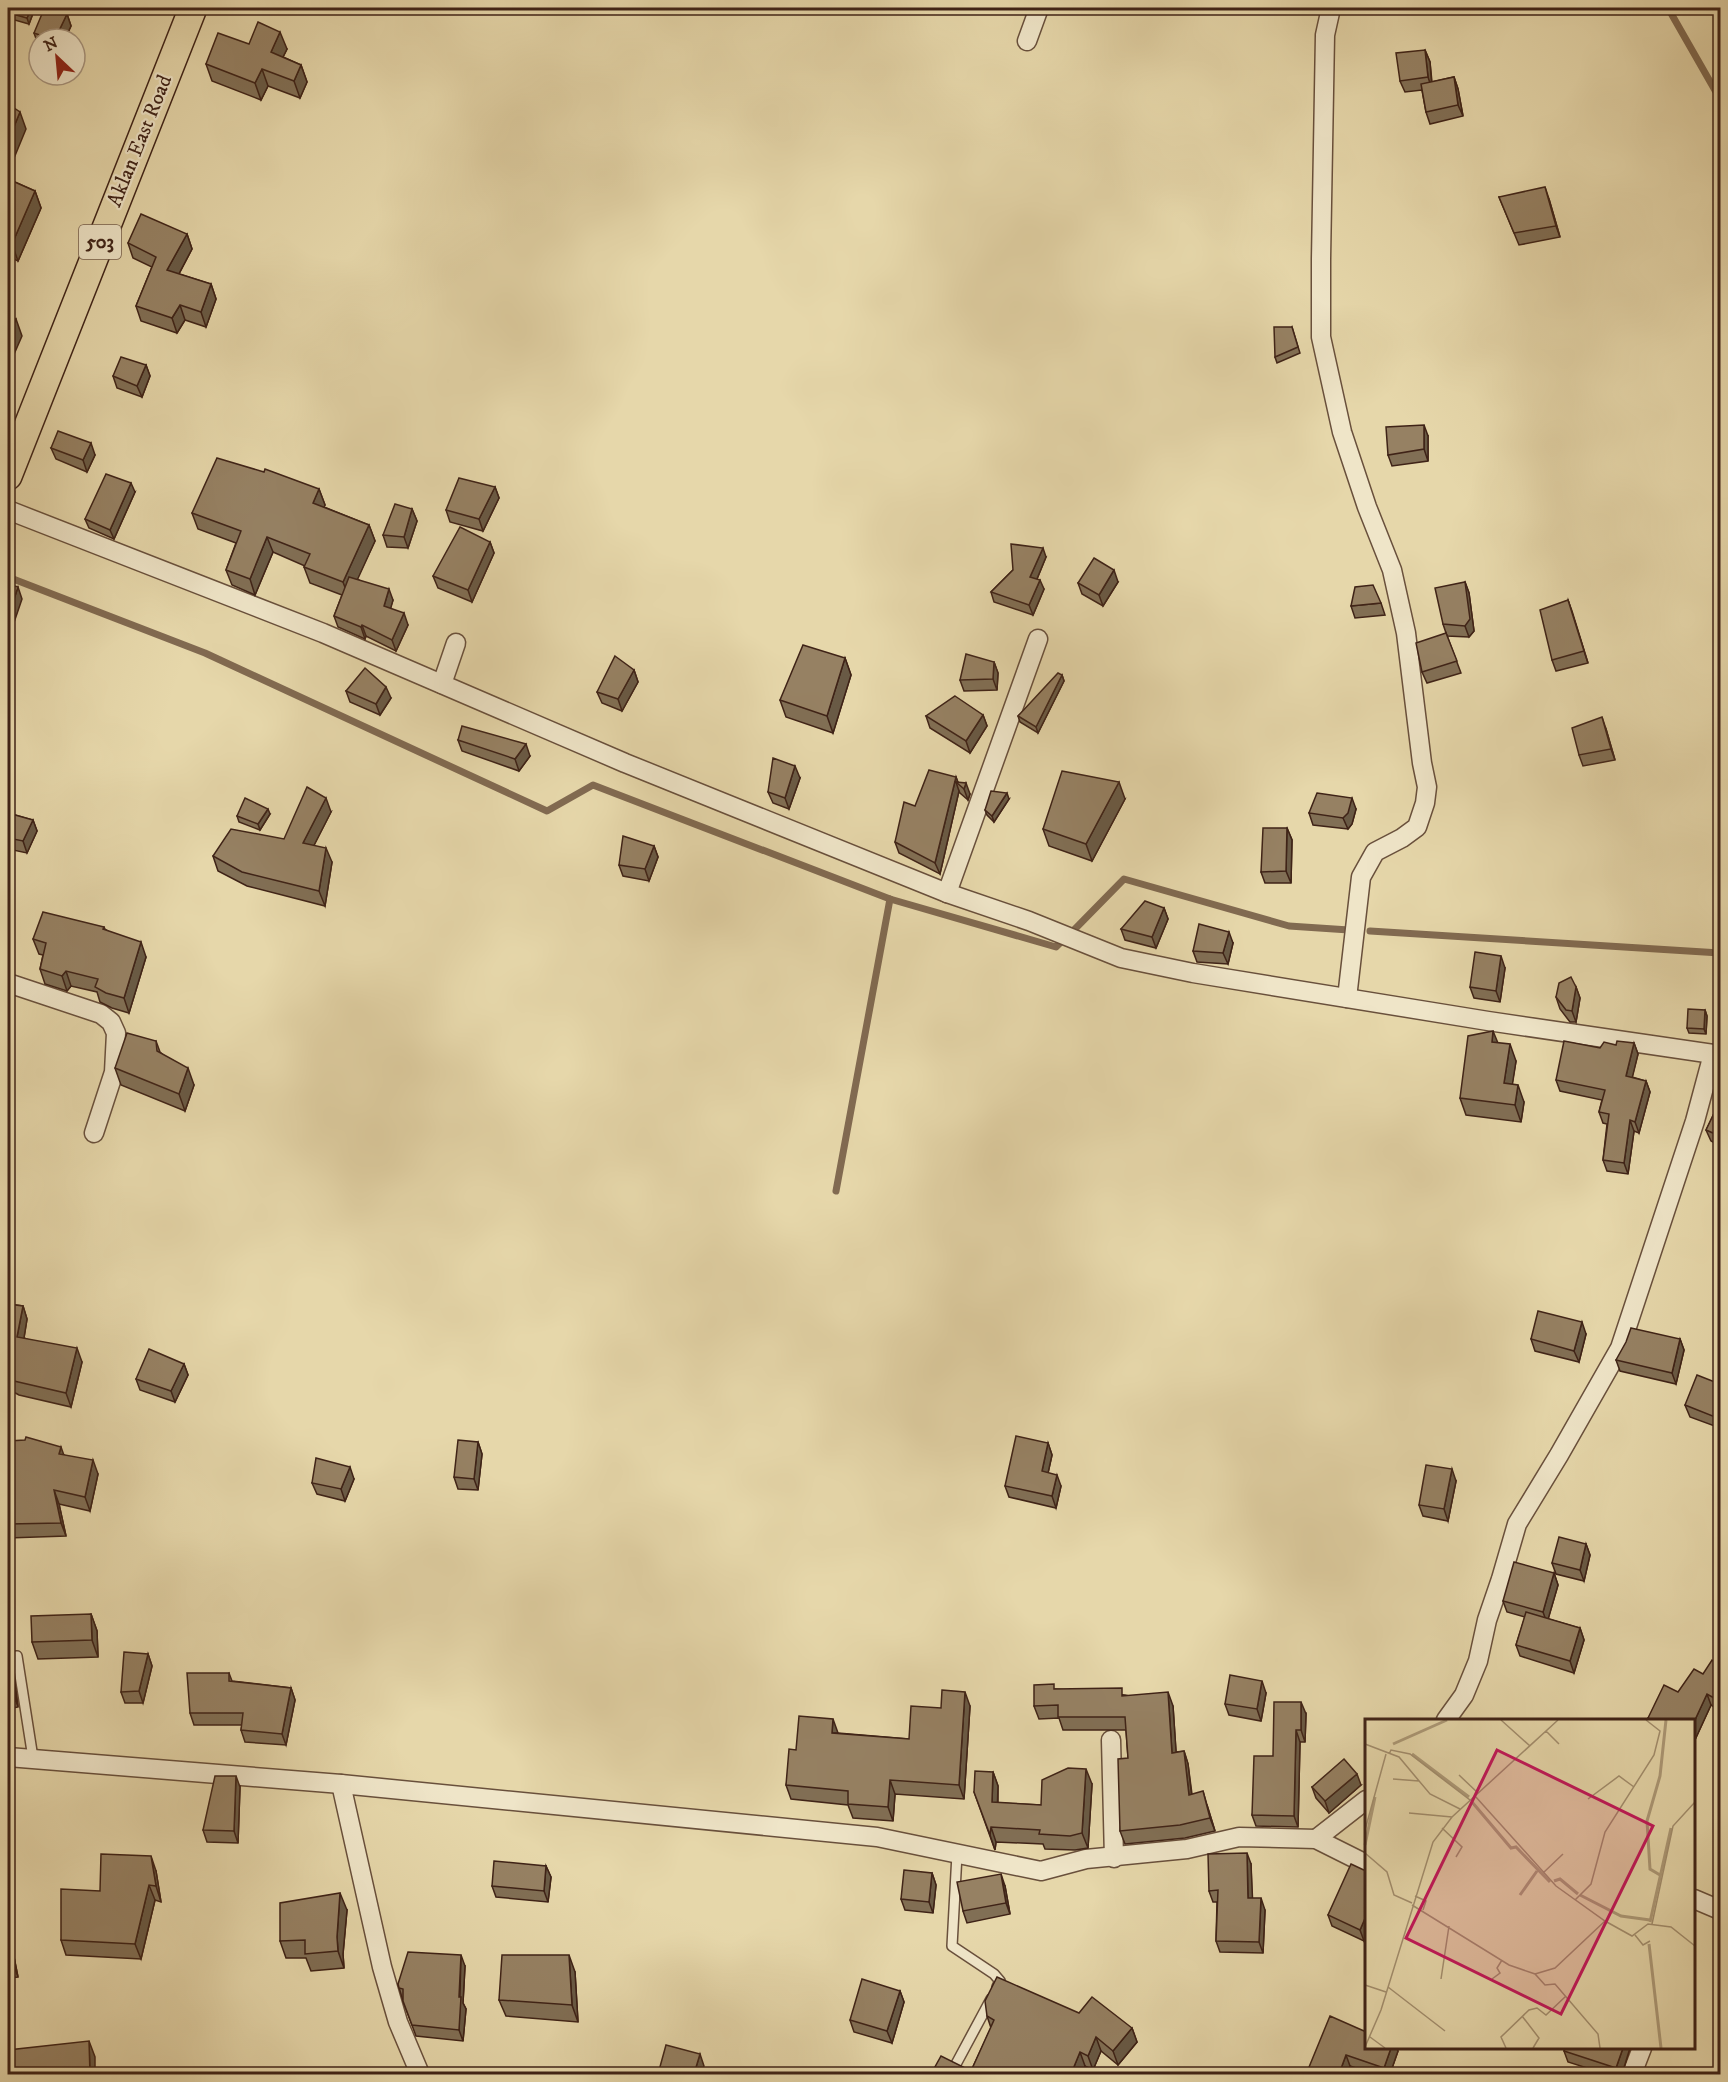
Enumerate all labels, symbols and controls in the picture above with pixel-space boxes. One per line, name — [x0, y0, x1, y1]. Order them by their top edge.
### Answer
north arrow — [27, 27, 87, 87]
text: N — [41, 33, 61, 56]
street label: Aklan East Road — [102, 71, 178, 211]
road number: 503 — [79, 225, 121, 259]
inset map — [1365, 1719, 1695, 2049]

